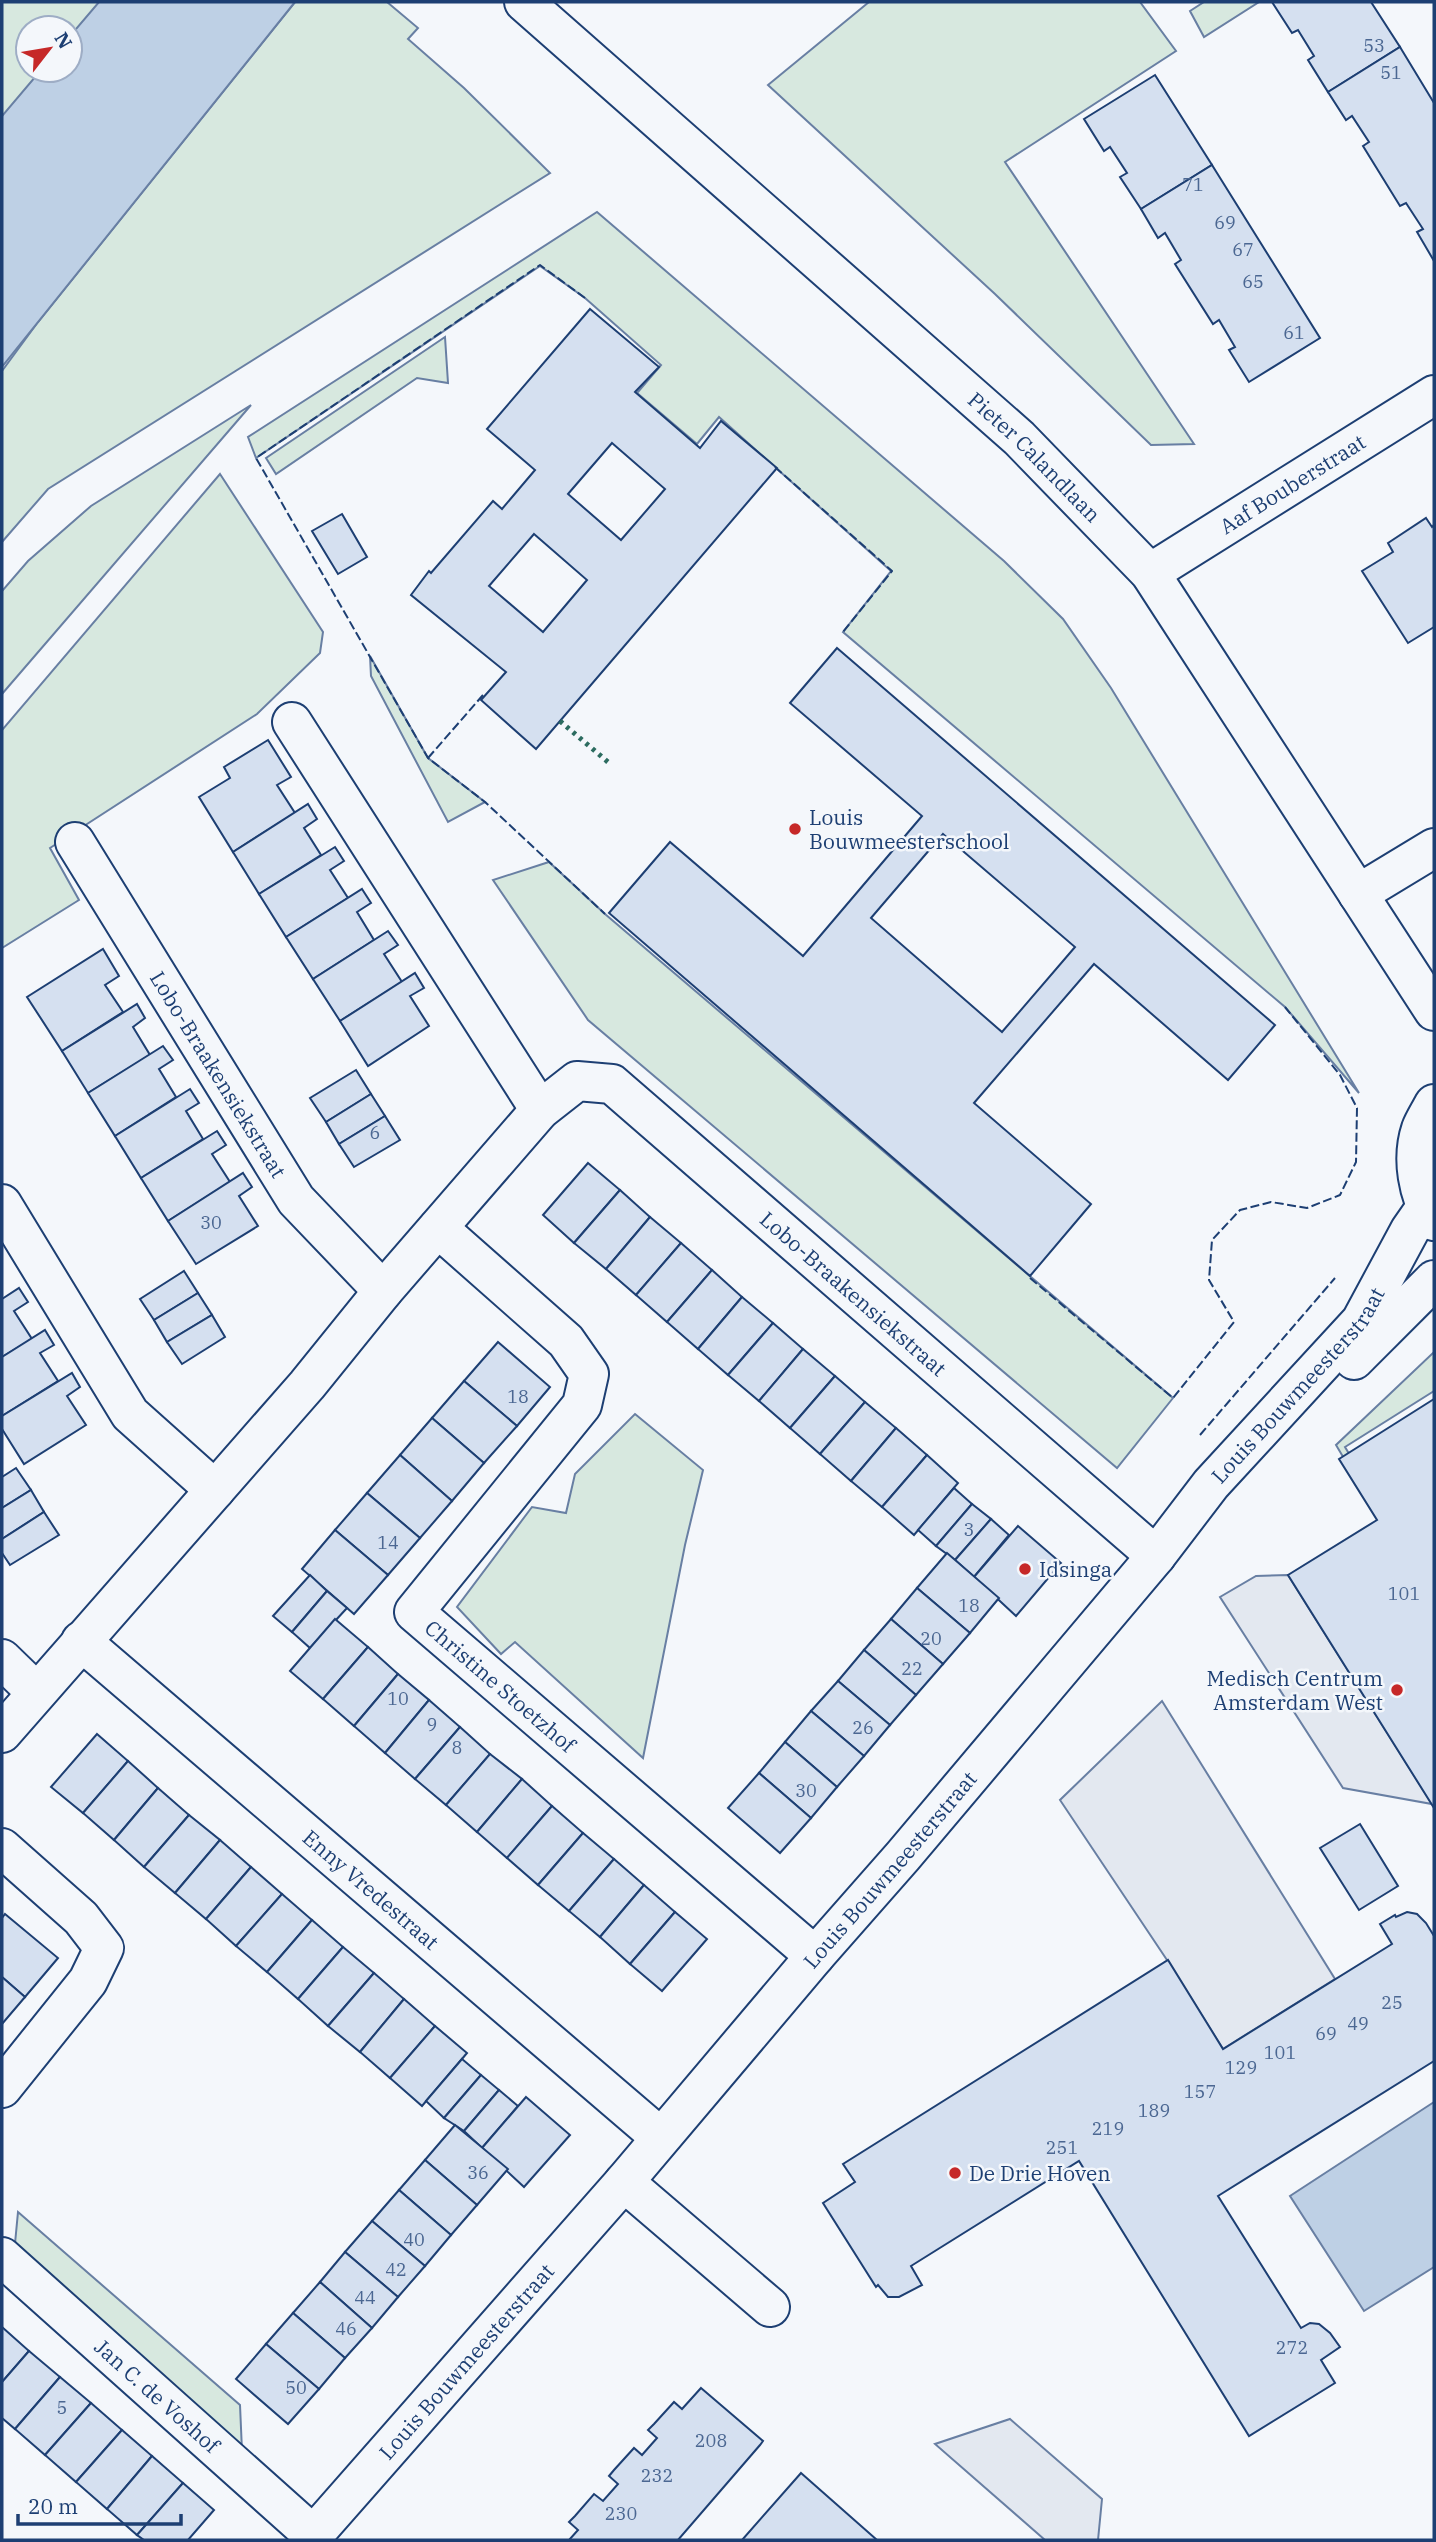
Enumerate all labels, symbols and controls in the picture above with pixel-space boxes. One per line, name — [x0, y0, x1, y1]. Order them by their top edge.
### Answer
north arrow — [14, 14, 84, 84]
text: N — [49, 28, 78, 53]
house number: 53 — [1363, 34, 1385, 57]
house number: 51 — [1380, 61, 1402, 84]
house number: 71 — [1182, 173, 1204, 196]
house number: 69 — [1214, 211, 1236, 234]
house number: 67 — [1232, 238, 1254, 261]
house number: 65 — [1242, 270, 1264, 293]
house number: 61 — [1283, 321, 1305, 344]
street label: Pieter Calandlaan — [962, 386, 1107, 528]
street label: Aaf Bouberstraat — [1214, 428, 1371, 540]
place label: Louis Bouwmeesterschool — [809, 803, 1009, 855]
marker: Louis Bouwmeesterschool — [787, 821, 803, 837]
street label: Lobo-Braakensiekstraat — [144, 966, 293, 1183]
house number: 6 — [370, 1121, 380, 1144]
street label: Lobo-Braakensiekstraat — [754, 1205, 952, 1382]
house number: 30 — [200, 1211, 222, 1234]
street label: Louis Bouwmeesterstraat — [1205, 1282, 1391, 1489]
house number: 18 — [507, 1385, 529, 1408]
house number: 3 — [964, 1518, 974, 1541]
house number: 14 — [377, 1531, 399, 1554]
place label: Idsinga — [1039, 1555, 1112, 1583]
marker: Idsinga — [1017, 1561, 1033, 1577]
house number: 101 — [1388, 1582, 1420, 1605]
house number: 18 — [958, 1594, 980, 1617]
street label: Christine Stoetzhof — [419, 1614, 583, 1760]
house number: 20 — [920, 1627, 942, 1650]
house number: 22 — [901, 1657, 923, 1680]
place label: Medisch Centrum Amsterdam West — [1207, 1664, 1383, 1716]
marker: Medisch Centrum Amsterdam West — [1389, 1682, 1405, 1698]
house number: 10 — [387, 1687, 409, 1710]
house number: 9 — [427, 1713, 437, 1736]
house number: 26 — [852, 1716, 874, 1739]
house number: 8 — [452, 1736, 462, 1759]
street label: Louis Bouwmeesterstraat — [797, 1765, 983, 1974]
house number: 30 — [795, 1779, 817, 1802]
street label: Enny Vredestraat — [297, 1823, 445, 1956]
house number: 25 — [1381, 1991, 1403, 2014]
house number: 49 — [1347, 2012, 1369, 2035]
house number: 69 — [1315, 2022, 1337, 2045]
house number: 101 — [1264, 2041, 1296, 2064]
house number: 129 — [1225, 2056, 1257, 2079]
house number: 157 — [1184, 2080, 1216, 2103]
house number: 189 — [1138, 2099, 1170, 2122]
house number: 219 — [1092, 2117, 1124, 2140]
house number: 251 — [1046, 2136, 1078, 2159]
place label: De Drie Hoven — [969, 2159, 1111, 2187]
house number: 36 — [467, 2161, 489, 2184]
marker: De Drie Hoven — [947, 2165, 963, 2181]
house number: 40 — [403, 2228, 425, 2251]
street label: Louis Bouwmeesterstraat — [372, 2257, 560, 2465]
house number: 42 — [385, 2258, 407, 2281]
house number: 44 — [354, 2286, 376, 2309]
house number: 46 — [335, 2317, 357, 2340]
street label: Jan C. de Voshof — [89, 2332, 227, 2460]
house number: 272 — [1276, 2336, 1308, 2359]
house number: 50 — [285, 2376, 307, 2399]
house number: 5 — [57, 2396, 67, 2419]
house number: 208 — [695, 2429, 727, 2452]
house number: 232 — [641, 2464, 673, 2487]
scale bar — [18, 2482, 180, 2526]
text: 20 m — [28, 2492, 78, 2520]
house number: 230 — [605, 2502, 637, 2525]

